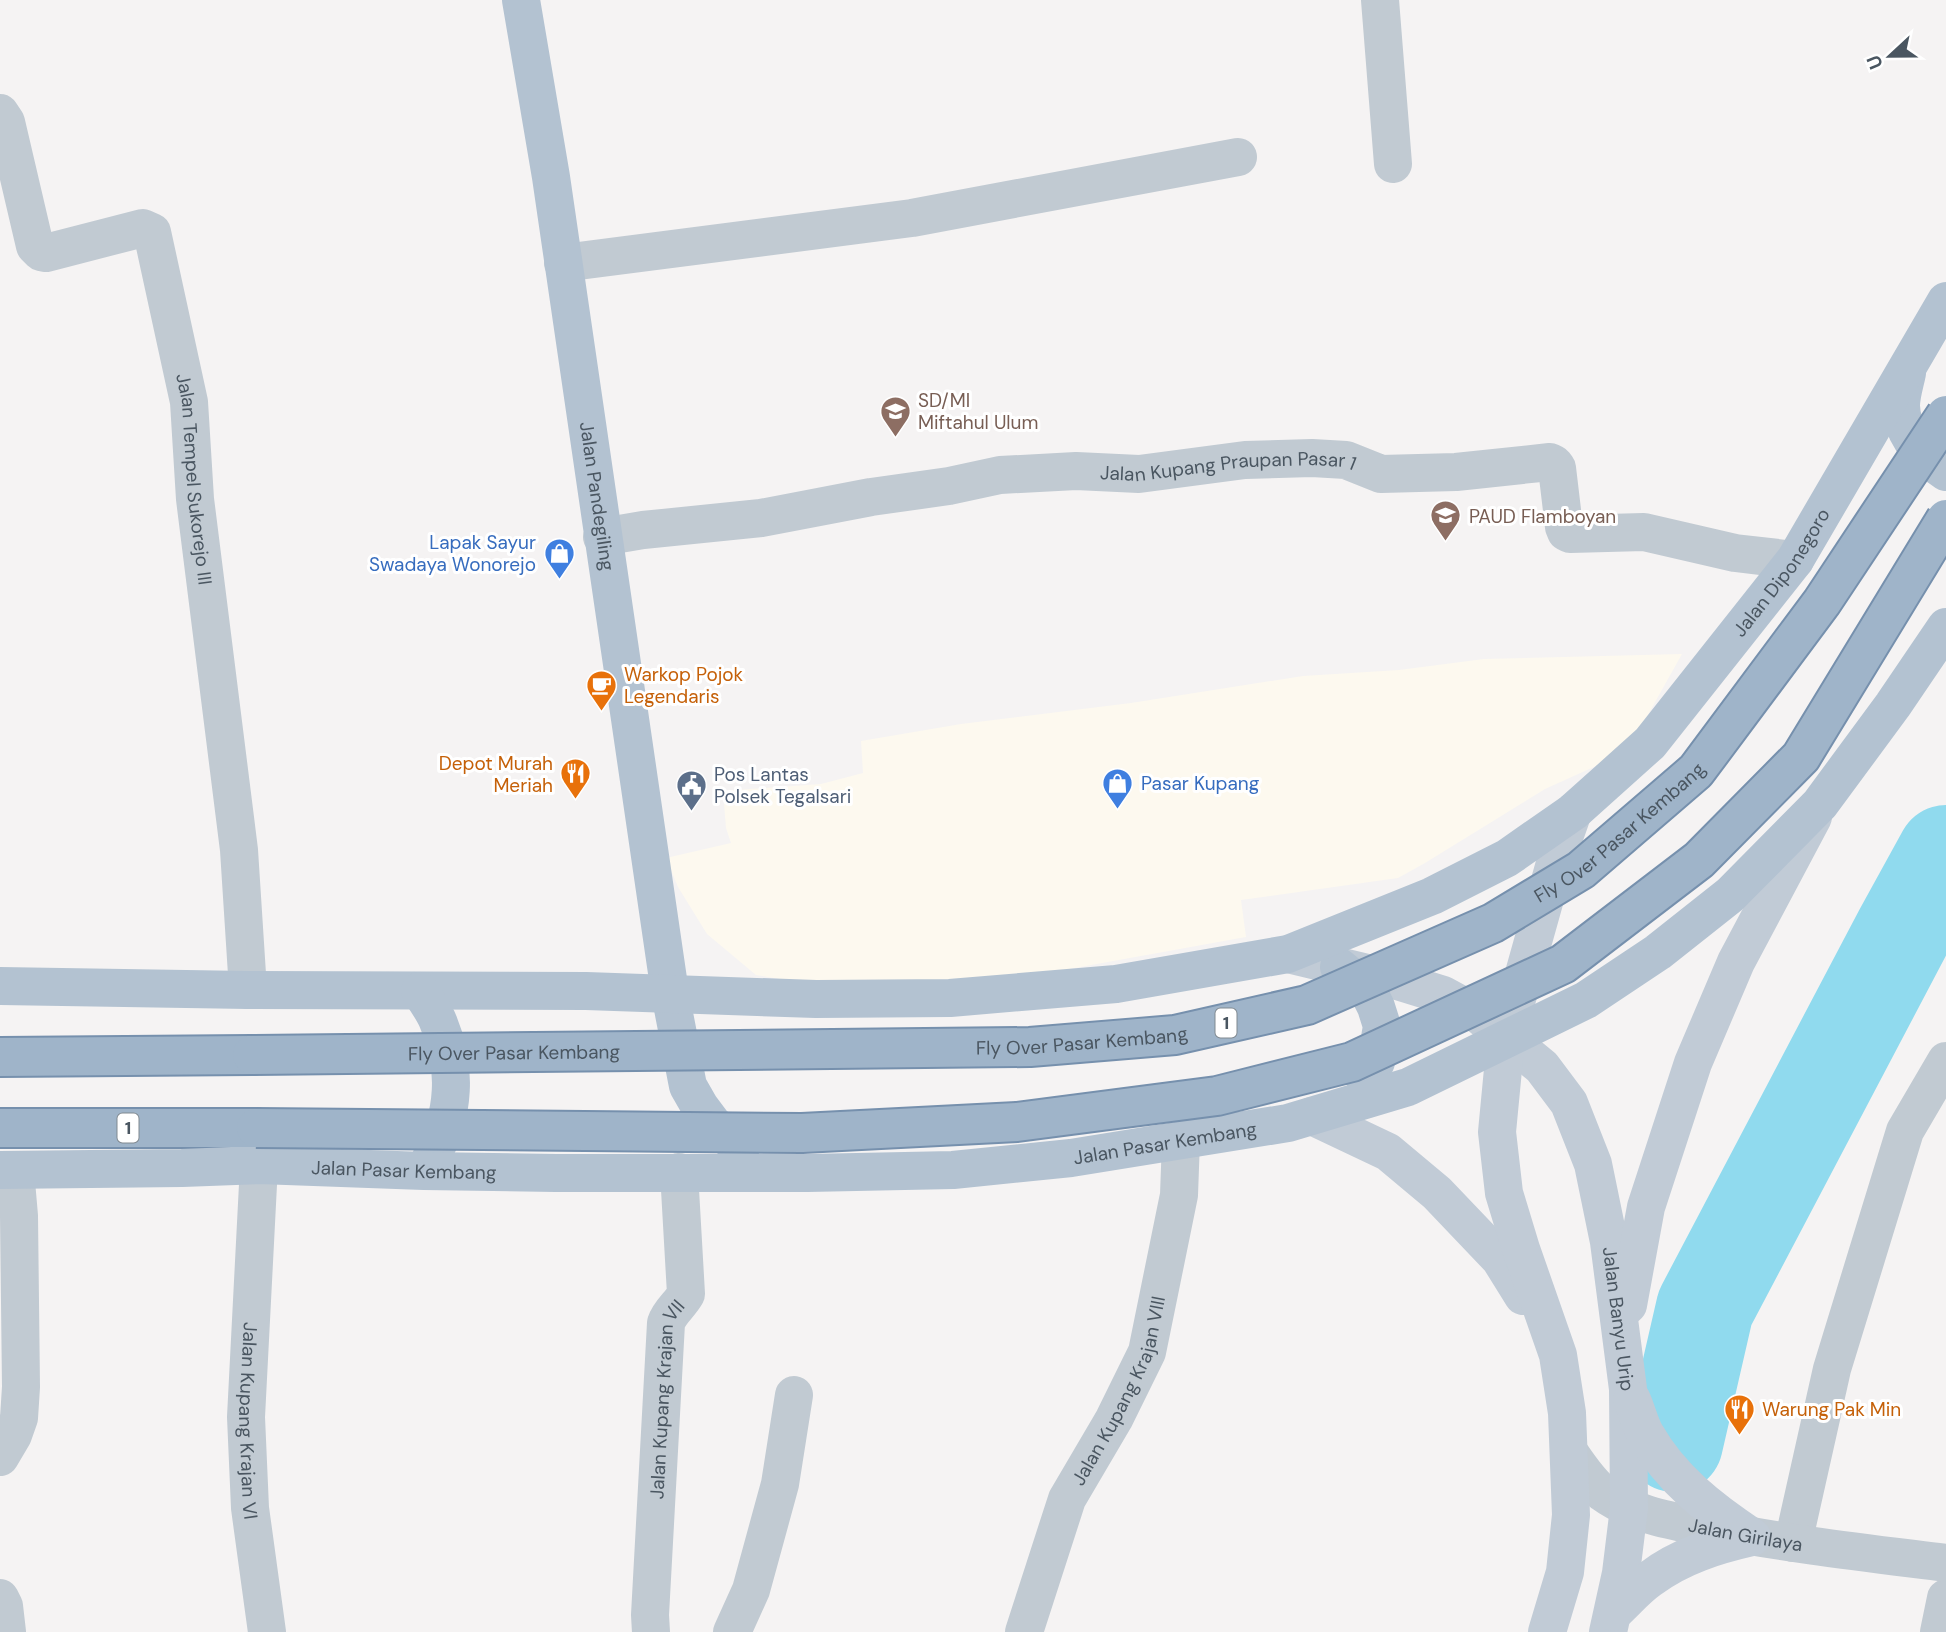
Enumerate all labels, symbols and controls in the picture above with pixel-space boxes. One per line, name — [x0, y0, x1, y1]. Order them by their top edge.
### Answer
north arrow — [1855, 21, 1925, 91]
text: U — [1861, 51, 1889, 73]
street label: Jalan Tempel Sukorejo III — [170, 371, 218, 587]
place label: SD/MI Miftahul Ulum — [918, 388, 1038, 435]
school or university icon: SD/MI Miftahul Ulum — [878, 394, 912, 438]
street label: Jalan Pandegiling — [574, 420, 620, 573]
street label: Jalan Kupang Praupan Pasar 1 — [1099, 446, 1360, 487]
school or university icon: PAUD Flamboyan — [1429, 499, 1463, 543]
place label: PAUD Flamboyan — [1469, 504, 1616, 529]
street label: Jalan Diponegoro — [1727, 504, 1836, 642]
place label: Lapak Sayur Swadaya Wonorejo — [369, 530, 536, 577]
shop icon: Lapak Sayur Swadaya Wonorejo — [542, 536, 576, 580]
place label: Warkop Pojok Legendaris — [624, 662, 744, 709]
cafe icon: Warkop Pojok Legendaris — [584, 668, 618, 712]
place label: Depot Murah Meriah — [439, 751, 553, 798]
restaurant icon: Depot Murah Meriah — [559, 757, 593, 801]
street label: Fly Over Pasar Kembang — [1529, 758, 1711, 908]
place label: Pos Lantas Polsek Tegalsari — [714, 762, 851, 809]
shop icon: Pasar Kupang — [1101, 766, 1135, 810]
public building icon: Pos Lantas Polsek Tegalsari — [674, 768, 708, 812]
place label: Pasar Kupang — [1141, 771, 1260, 796]
road number: 1 — [1216, 1008, 1236, 1038]
street label: Fly Over Pasar Kembang — [976, 1020, 1190, 1061]
street label: Fly Over Pasar Kembang — [408, 1039, 621, 1066]
road number: 1 — [118, 1114, 138, 1142]
street label: Jalan Pasar Kembang — [1072, 1116, 1259, 1170]
street label: Jalan Pasar Kembang — [311, 1155, 497, 1185]
street label: Jalan Banyu Urip — [1597, 1245, 1640, 1393]
street label: Jalan Kupang Krajan VII — [644, 1294, 690, 1500]
street label: Jalan Kupang Krajan VIII — [1066, 1294, 1171, 1490]
street label: Jalan Kupang Krajan VI — [233, 1321, 263, 1521]
restaurant icon: Warung Pak Min — [1722, 1392, 1756, 1436]
place label: Warung Pak Min — [1762, 1397, 1901, 1422]
street label: Jalan Girilaya — [1686, 1512, 1804, 1557]

